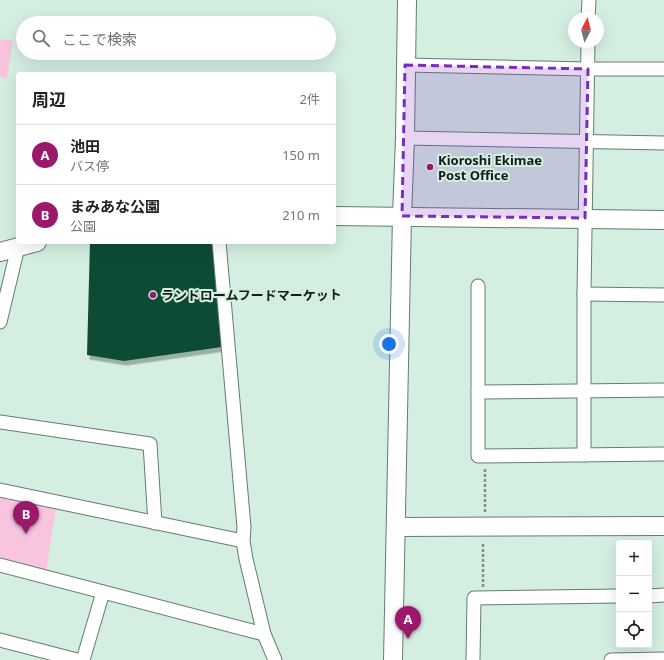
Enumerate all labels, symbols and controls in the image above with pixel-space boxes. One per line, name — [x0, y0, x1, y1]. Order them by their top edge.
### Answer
north arrow — [568, 12, 604, 48]
search box — [16, 16, 336, 60]
icon: search — [30, 27, 52, 49]
text: ここで検索 — [62, 29, 137, 49]
text: 周辺 — [32, 88, 66, 111]
text: 2件 — [300, 90, 320, 108]
text: 池田 — [70, 136, 100, 156]
text: A — [41, 146, 50, 164]
text: 150 m — [282, 146, 320, 164]
place label: Kioroshi Ekimae Post Office — [438, 151, 542, 184]
text: バス停 — [70, 157, 109, 175]
marker: Kioroshi Ekimae Post Office — [425, 162, 435, 172]
text: まみあな公園 — [70, 196, 160, 216]
text: B — [41, 206, 49, 224]
text: 210 m — [282, 206, 320, 224]
text: 公園 — [70, 217, 96, 235]
place label: ランドロームフードマーケット — [161, 286, 342, 304]
marker: ランドロームフードマーケット — [148, 290, 158, 300]
your location — [379, 334, 399, 354]
pin: B — [13, 501, 39, 534]
map controls — [616, 540, 652, 648]
button: + — [616, 540, 652, 576]
button: − — [616, 576, 652, 612]
pin: A — [395, 606, 421, 639]
button: locate — [616, 612, 652, 648]

